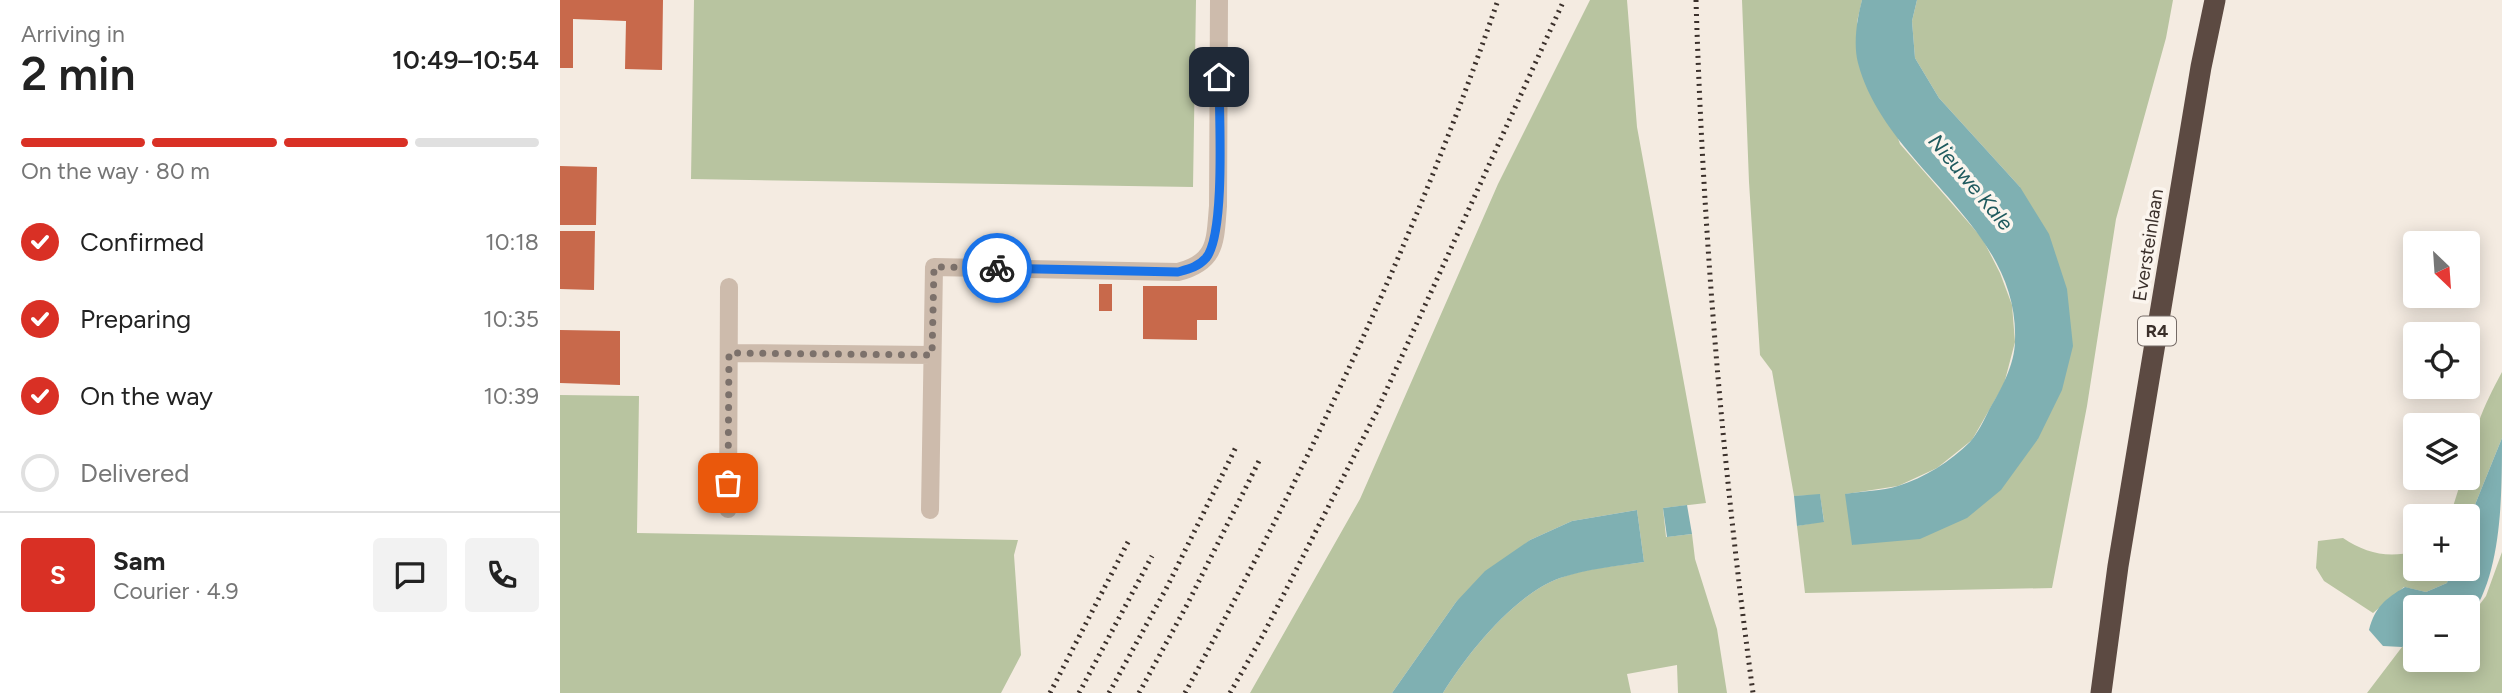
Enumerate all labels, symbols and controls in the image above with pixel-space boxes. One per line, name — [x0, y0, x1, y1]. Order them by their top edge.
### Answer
text: Arriving in — [21, 20, 125, 48]
text: 10:49–10:54 — [392, 44, 539, 76]
text: 2 min — [21, 46, 136, 102]
pin — [1189, 47, 1249, 107]
icon: home — [1200, 58, 1238, 96]
water label: Nieuwe Kale — [1923, 129, 2019, 236]
text: On the way · 80 m — [21, 157, 210, 185]
street label: Eversteinlaan — [2128, 187, 2168, 303]
icon: check — [21, 223, 59, 261]
text: Confirmed — [80, 226, 204, 258]
text: 10:18 — [485, 228, 539, 256]
north arrow — [2403, 231, 2480, 308]
map controls — [2403, 231, 2480, 672]
courier — [962, 233, 1032, 303]
icon: bike — [978, 249, 1016, 287]
icon: check — [21, 300, 59, 338]
text: Preparing — [80, 303, 191, 335]
text: 10:35 — [483, 305, 539, 333]
road number: R4 — [2138, 316, 2176, 346]
button: locate — [2403, 322, 2480, 399]
icon: check — [21, 377, 59, 415]
text: On the way — [80, 380, 213, 412]
text: 10:39 — [483, 382, 539, 410]
button: layers — [2403, 413, 2480, 490]
pin — [698, 453, 758, 513]
text: Delivered — [80, 457, 189, 489]
icon: bag — [709, 464, 747, 502]
button: + — [2403, 504, 2480, 581]
button: chat — [373, 538, 447, 612]
button: phone — [465, 538, 539, 612]
text: Sam — [113, 545, 165, 577]
text: S — [50, 559, 66, 591]
text: Courier · 4.9 — [113, 577, 239, 605]
button: − — [2403, 595, 2480, 672]

